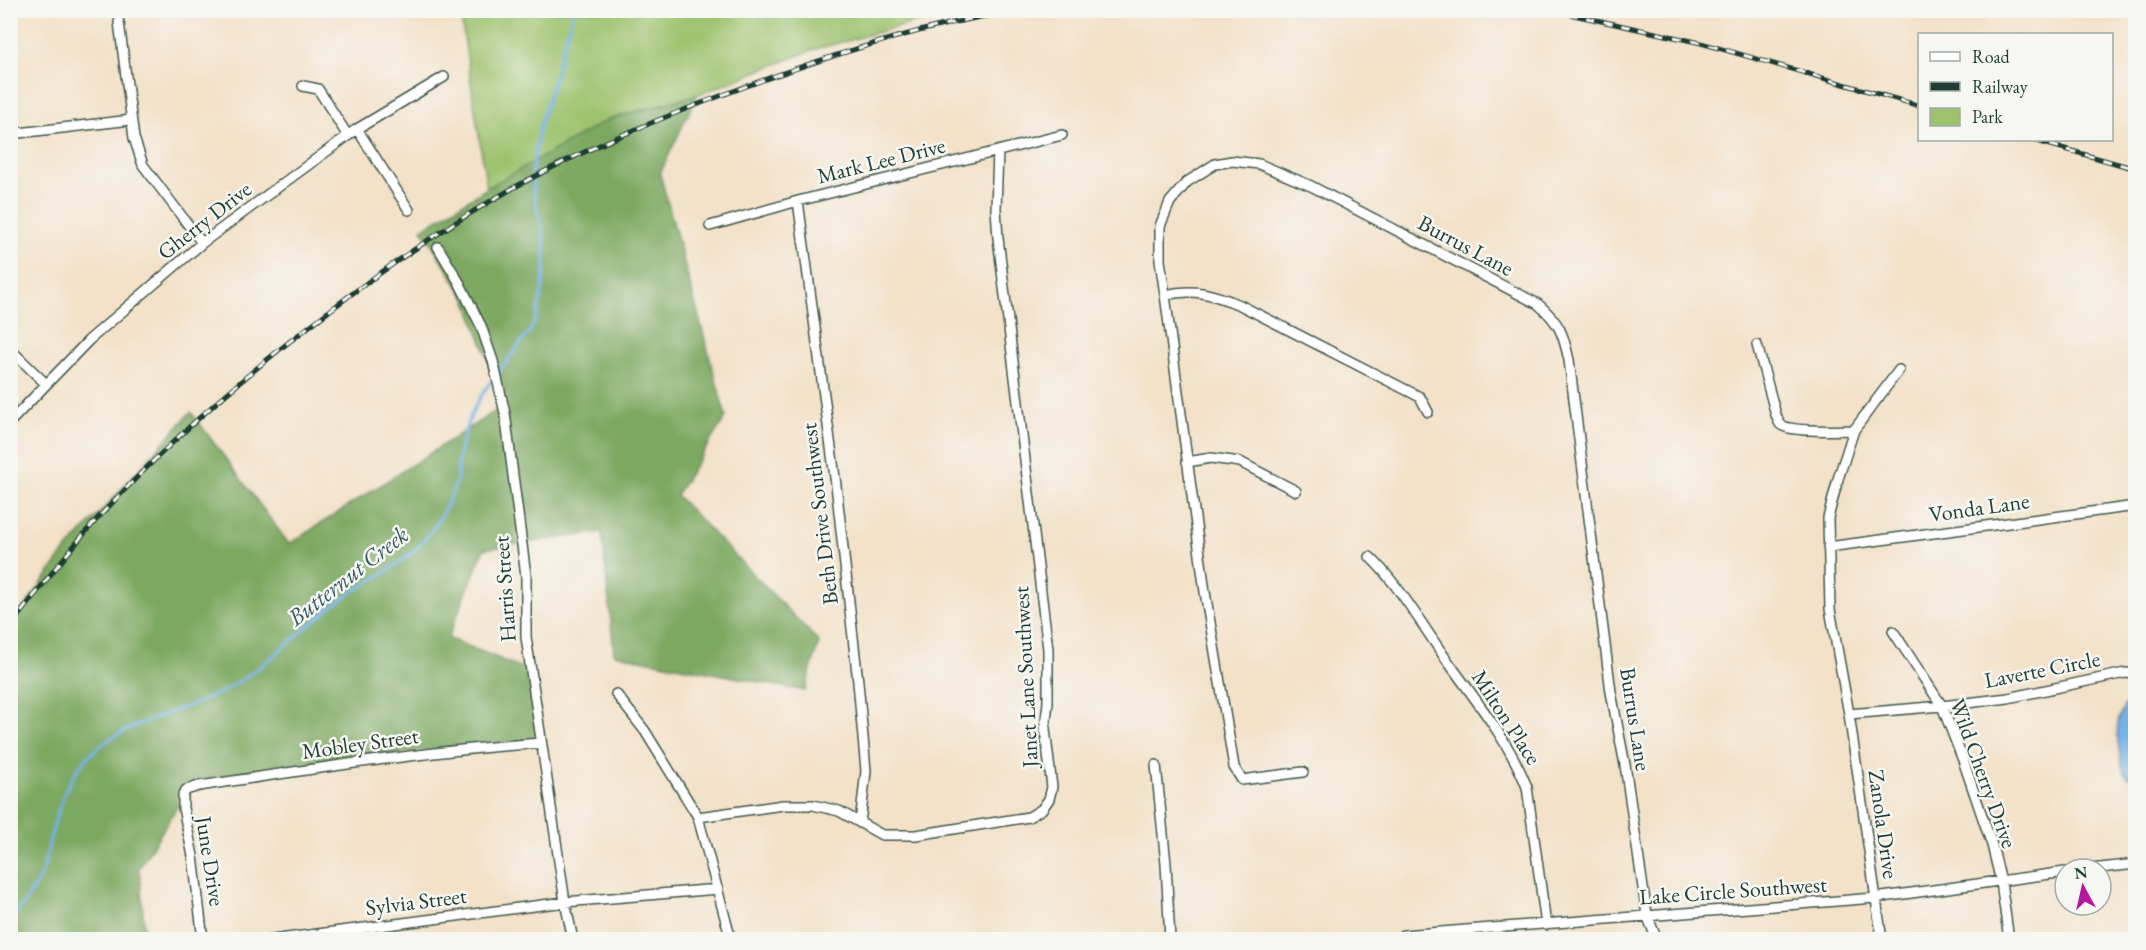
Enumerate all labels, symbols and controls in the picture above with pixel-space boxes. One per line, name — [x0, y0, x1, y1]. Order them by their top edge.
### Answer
legend — [1918, 33, 2113, 141]
text: Road — [1972, 45, 2011, 68]
text: Railway — [1972, 75, 2028, 98]
text: Park — [1972, 105, 2003, 128]
street label: Mark Lee Drive — [814, 130, 949, 190]
street label: Gherry Drive — [151, 174, 258, 266]
street label: Burrus Lane — [1413, 208, 1519, 283]
street label: Beth Drive Southwest — [794, 421, 845, 607]
street label: Vonda Lane — [1927, 486, 2032, 529]
water label: Butternut Creek — [280, 519, 414, 633]
street label: Harris Street — [486, 535, 523, 643]
street label: Janet Lane Southwest — [1006, 586, 1045, 770]
street label: Laverte Circle — [1982, 644, 2103, 695]
street label: Milton Place — [1465, 664, 1548, 771]
street label: Burrus Lane — [1613, 665, 1658, 773]
street label: Wild Cherry Drive — [1943, 694, 2024, 852]
street label: Mobley Street — [300, 721, 420, 766]
street label: Zanola Drive — [1862, 768, 1906, 881]
street label: June Drive — [189, 812, 232, 909]
north arrow — [2053, 857, 2113, 917]
text: N — [2073, 861, 2089, 884]
street label: Lake Circle Southwest — [1638, 869, 1828, 912]
street label: Sylvia Street — [364, 881, 468, 922]

